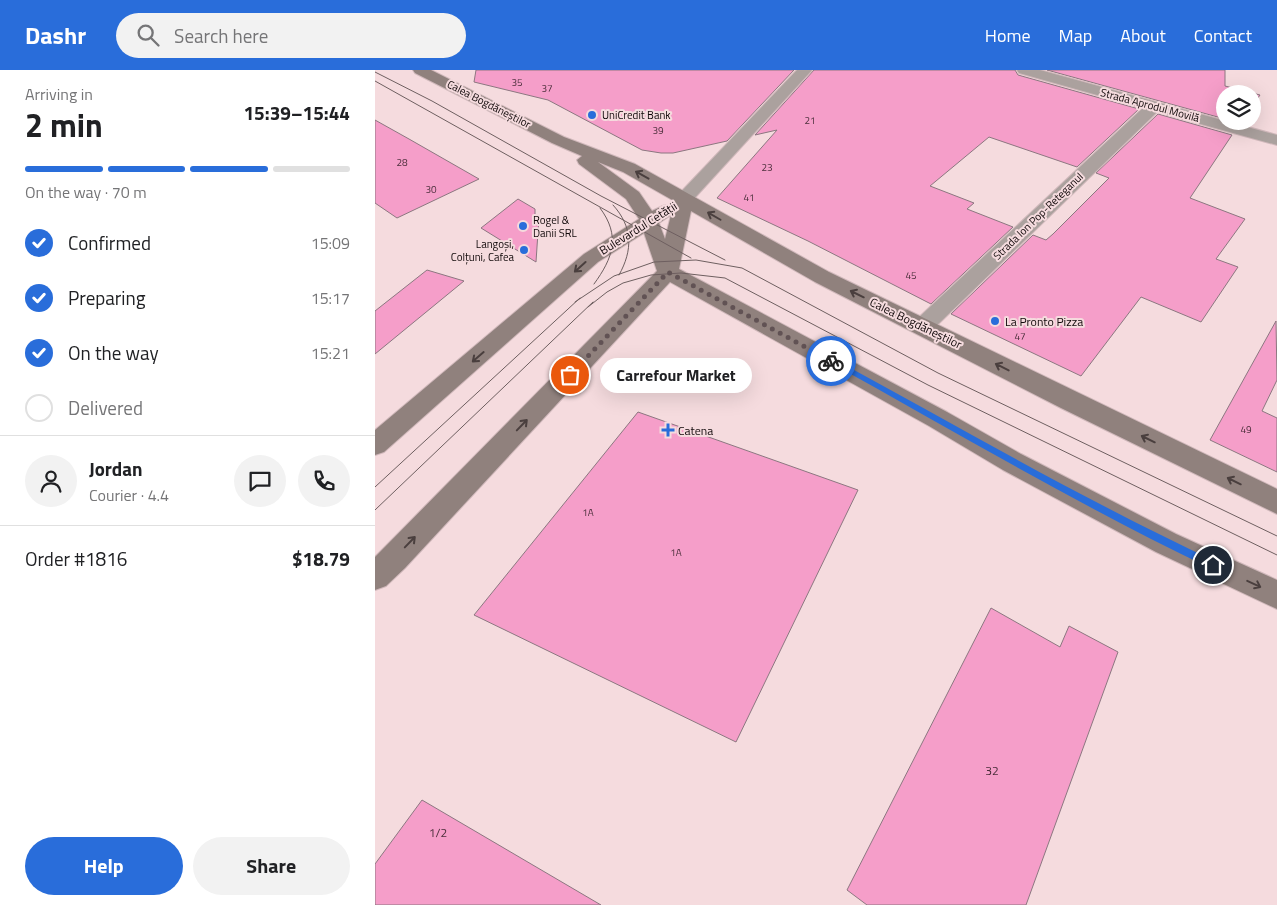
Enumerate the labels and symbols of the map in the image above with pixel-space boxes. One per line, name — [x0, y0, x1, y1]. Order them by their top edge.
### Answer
house number: 35 — [511, 75, 523, 90]
street label: Calea Bogdăneștilor — [444, 76, 534, 132]
house number: 37 — [541, 81, 553, 96]
street label: Strada Aprodul Movilă — [1099, 84, 1202, 126]
place label: UniCredit Bank — [602, 107, 671, 123]
marker: UniCredit Bank — [586, 109, 598, 121]
house number: 21 — [804, 113, 816, 128]
house number: 39 — [652, 123, 664, 138]
house number: 28 — [396, 155, 408, 170]
house number: 23 — [761, 160, 773, 175]
one-way arrow — [635, 169, 650, 179]
street label: Strada Ion Pop-Reteganul — [989, 169, 1087, 263]
house number: 30 — [425, 182, 437, 197]
house number: 41 — [743, 190, 755, 205]
street label: Bulevardul Cetății — [595, 197, 681, 259]
one-way arrow — [708, 210, 722, 220]
place label: Rogel & Danii SRL — [533, 212, 577, 241]
marker: Rogel & Danii SRL — [517, 220, 529, 232]
place label: Langoși, Colțuni, Cafea — [451, 236, 514, 265]
marker: Langoși, Colțuni, Cafea — [518, 244, 530, 256]
one-way arrow — [574, 262, 587, 273]
house number: 45 — [905, 268, 917, 283]
one-way arrow — [849, 289, 864, 299]
street label: Calea Bogdăneștilor — [867, 292, 965, 354]
place label: La Pronto Pizza — [1005, 312, 1083, 331]
marker: La Pronto Pizza — [989, 315, 1001, 327]
house number: 47 — [1014, 329, 1026, 344]
courier — [806, 336, 856, 386]
one-way arrow — [471, 351, 484, 363]
pin — [549, 354, 591, 396]
callout: Carrefour Market — [600, 358, 753, 392]
one-way arrow — [995, 361, 1010, 371]
one-way arrow — [516, 418, 528, 431]
place label: Catena — [678, 421, 713, 440]
house number: 49 — [1240, 422, 1252, 437]
marker: Catena — [662, 424, 674, 436]
one-way arrow — [1141, 433, 1156, 443]
one-way arrow — [1227, 475, 1242, 485]
house number: 1A — [582, 505, 594, 520]
one-way arrow — [404, 536, 416, 549]
pin — [1192, 544, 1234, 586]
house number: 1A — [670, 545, 682, 560]
one-way arrow — [1246, 580, 1261, 590]
house number: 32 — [985, 761, 999, 780]
house number: 1/2 — [429, 823, 447, 842]

